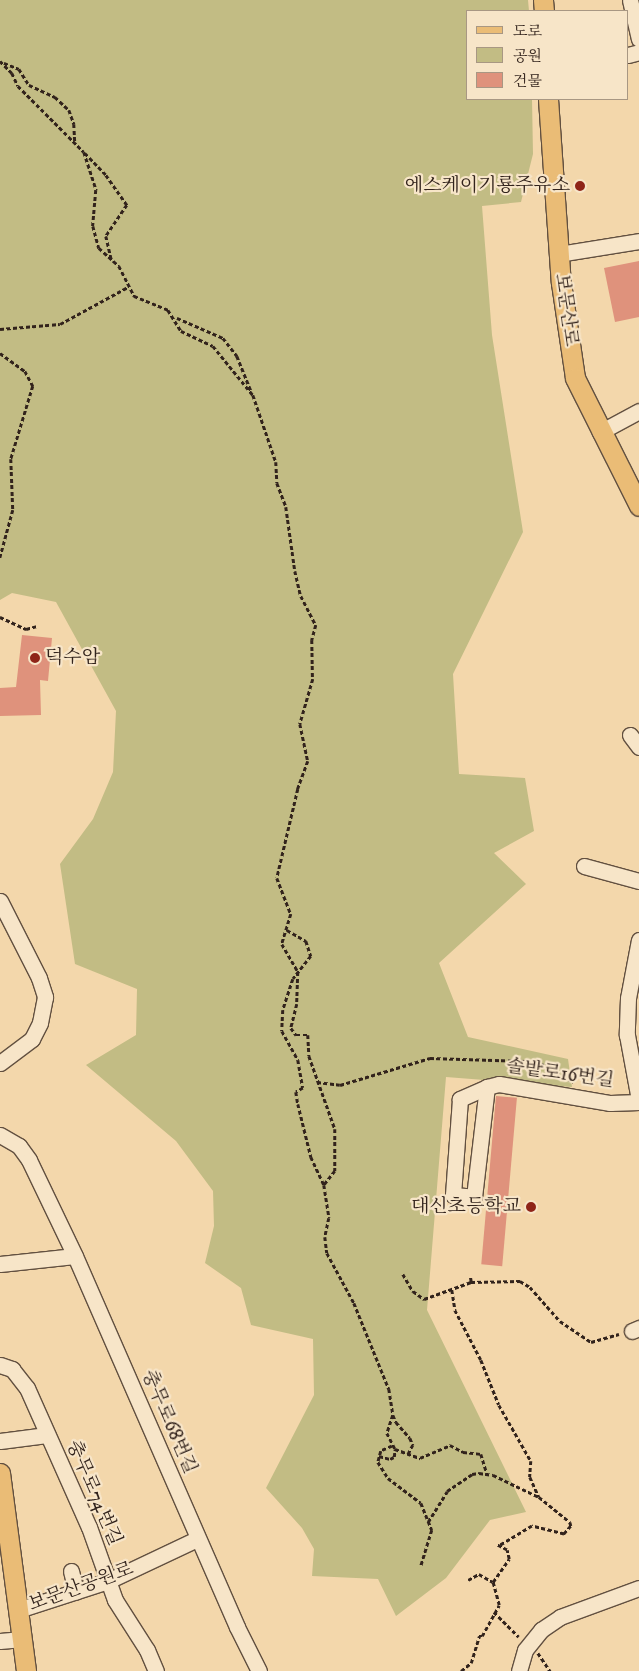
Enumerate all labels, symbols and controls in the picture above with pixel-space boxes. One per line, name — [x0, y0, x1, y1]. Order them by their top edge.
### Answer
legend — [466, 10, 629, 100]
text: 도로 — [513, 22, 542, 41]
text: 공원 — [513, 47, 542, 66]
text: 건물 — [513, 72, 542, 91]
place label: 에스케이기룡주유소 — [405, 175, 570, 197]
marker: 에스케이기룡주유소 — [574, 180, 586, 192]
street label: 보문산로 — [550, 272, 582, 348]
place label: 덕수암 — [45, 647, 100, 669]
marker: 덕수암 — [29, 652, 41, 664]
street label: 솔밭로16번길 — [505, 1055, 615, 1093]
place label: 대신초등학교 — [411, 1196, 521, 1218]
marker: 대신초등학교 — [525, 1201, 537, 1213]
street label: 충무로68번길 — [137, 1366, 201, 1478]
street label: 충무로74번길 — [62, 1437, 126, 1549]
street label: 보문산공원로 — [25, 1557, 137, 1617]

